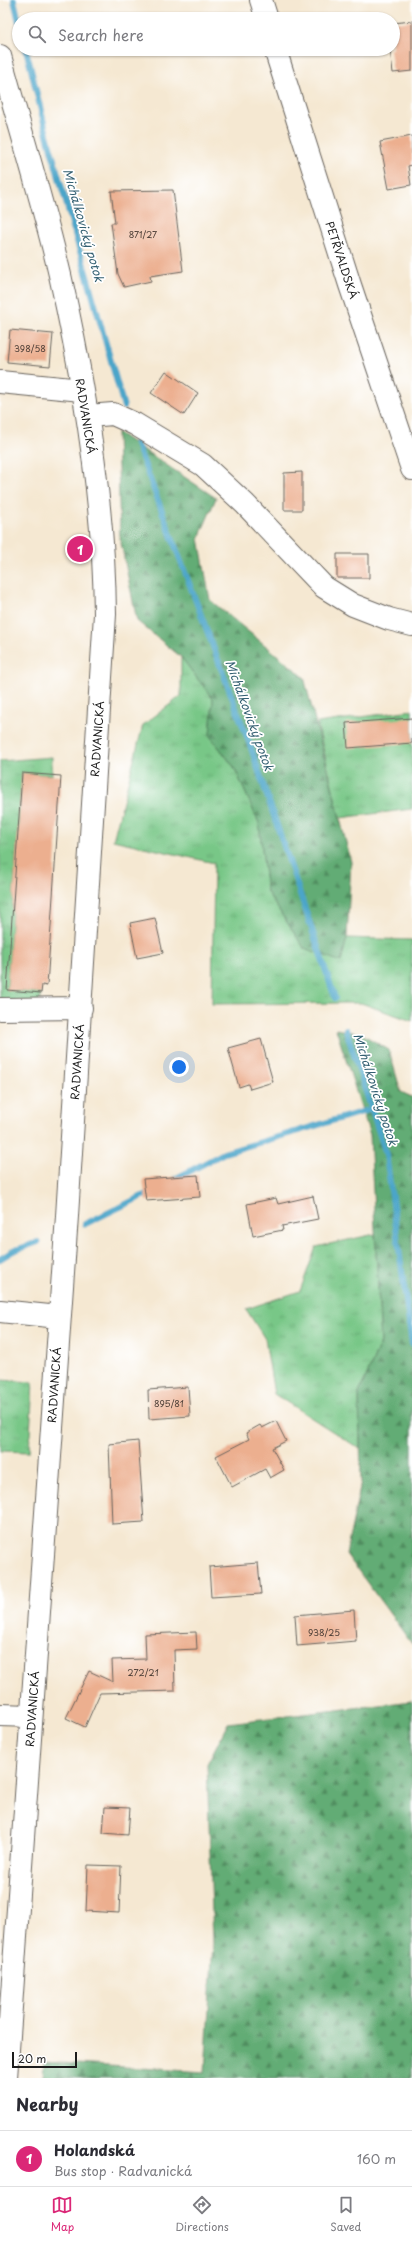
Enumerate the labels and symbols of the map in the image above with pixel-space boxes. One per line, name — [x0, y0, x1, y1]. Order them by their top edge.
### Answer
water label: Michálkovický potok — [59, 166, 109, 285]
street label: PETŘVALDSKÁ — [321, 219, 363, 301]
house number: 871/27 — [129, 227, 157, 241]
house number: 398/58 — [14, 341, 46, 355]
street label: RADVANICKÁ — [72, 377, 100, 456]
pin: 1 — [67, 534, 93, 564]
water label: Michálkovický potok — [222, 657, 279, 774]
street label: RADVANICKÁ — [86, 700, 108, 778]
street label: RADVANICKÁ — [66, 1023, 88, 1101]
water label: Michálkovický potok — [349, 1031, 403, 1149]
your location — [169, 1057, 189, 1077]
street label: RADVANICKÁ — [43, 1346, 65, 1424]
house number: 895/81 — [154, 1396, 184, 1410]
house number: 938/25 — [308, 1625, 340, 1639]
house number: 272/21 — [127, 1665, 159, 1679]
street label: RADVANICKÁ — [21, 1670, 43, 1748]
scale bar — [12, 2050, 77, 2069]

